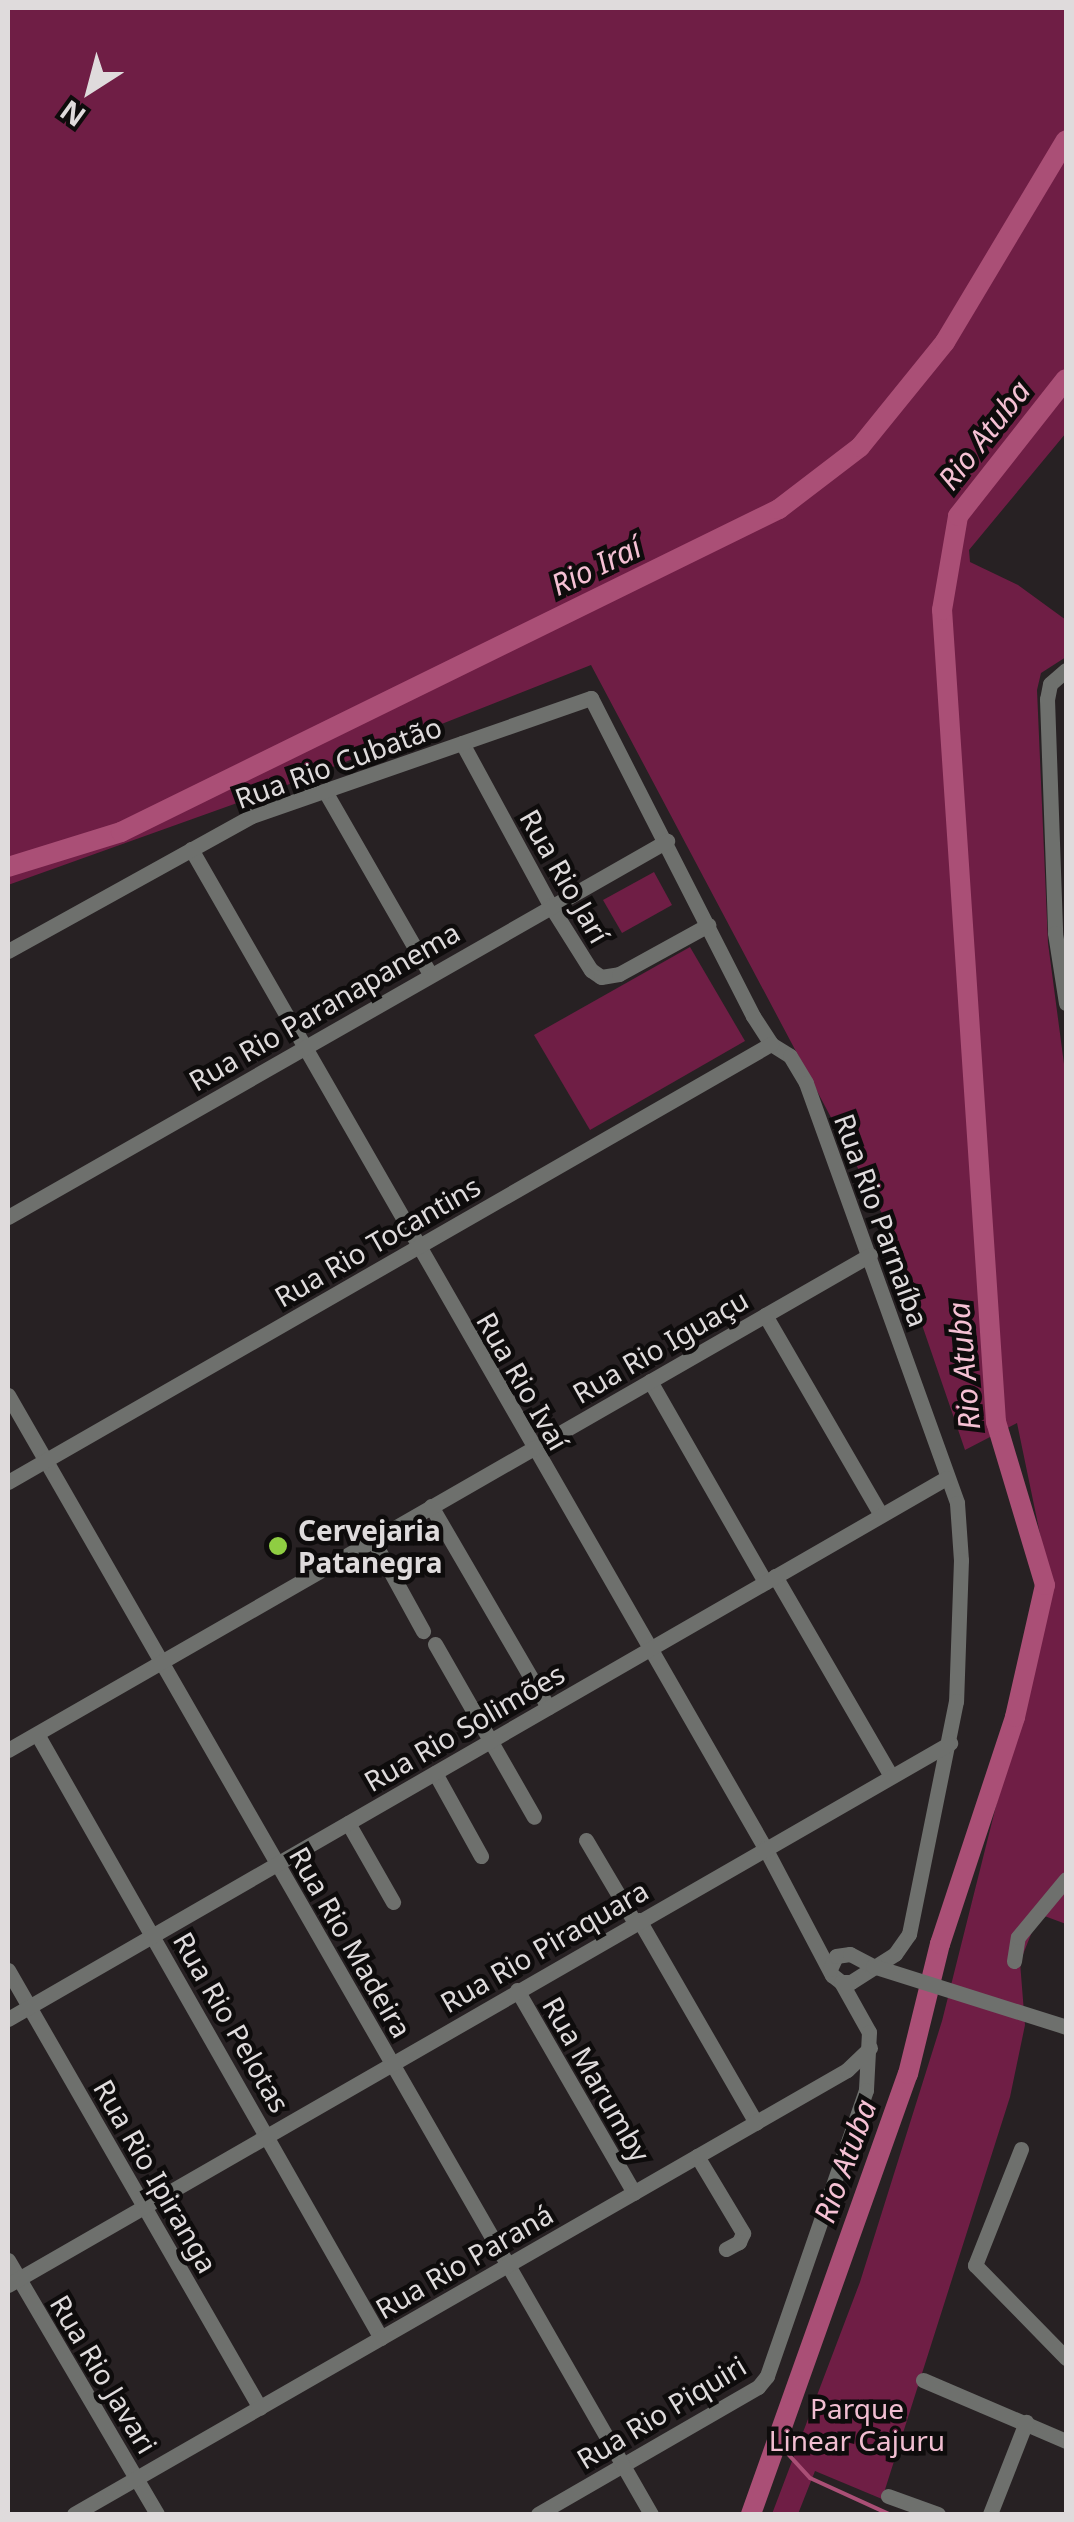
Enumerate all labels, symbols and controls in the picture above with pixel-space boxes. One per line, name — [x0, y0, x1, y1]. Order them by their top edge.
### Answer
north arrow — [40, 40, 140, 140]
text: N — [52, 92, 93, 136]
water label: Rio Atuba — [930, 373, 1038, 497]
water label: Rio Iraí — [545, 529, 647, 603]
street label: Rua Rio Cubatão — [230, 709, 446, 815]
street label: Rua Rio Jarí — [513, 803, 617, 949]
street label: Rua Rio Paranapanema — [183, 915, 465, 1097]
street label: Rua Rio Parnaíba — [828, 1109, 936, 1331]
street label: Rua Rio Tocantins — [268, 1169, 486, 1313]
street label: Rua Rio Iguaçu — [566, 1282, 754, 1410]
water label: Rio Atuba — [940, 1301, 988, 1431]
street label: Rua Rio Ivaí — [470, 1306, 576, 1456]
place label: Cervejaria Patanegra — [298, 1513, 442, 1579]
marker: Cervejaria Patanegra — [267, 1535, 289, 1557]
street label: Rua Rio Solimões — [358, 1656, 570, 1798]
street label: Rua Rio Madeira — [283, 1841, 419, 2043]
street label: Rua Rio Piraquara — [434, 1873, 654, 2019]
street label: Rua Rio Pelotas — [167, 1926, 297, 2118]
street label: Rua Marumby — [536, 1991, 658, 2167]
street label: Rua Rio Ipiranga — [87, 2073, 225, 2279]
water label: Rio Atuba — [806, 2095, 884, 2227]
street label: Rua Rio Paraná — [369, 2197, 559, 2325]
street label: Rua Rio Javari — [44, 2289, 164, 2459]
street label: Rua Rio Piquiri — [570, 2348, 752, 2476]
park label: Parque Linear Cajuru — [769, 2391, 945, 2457]

